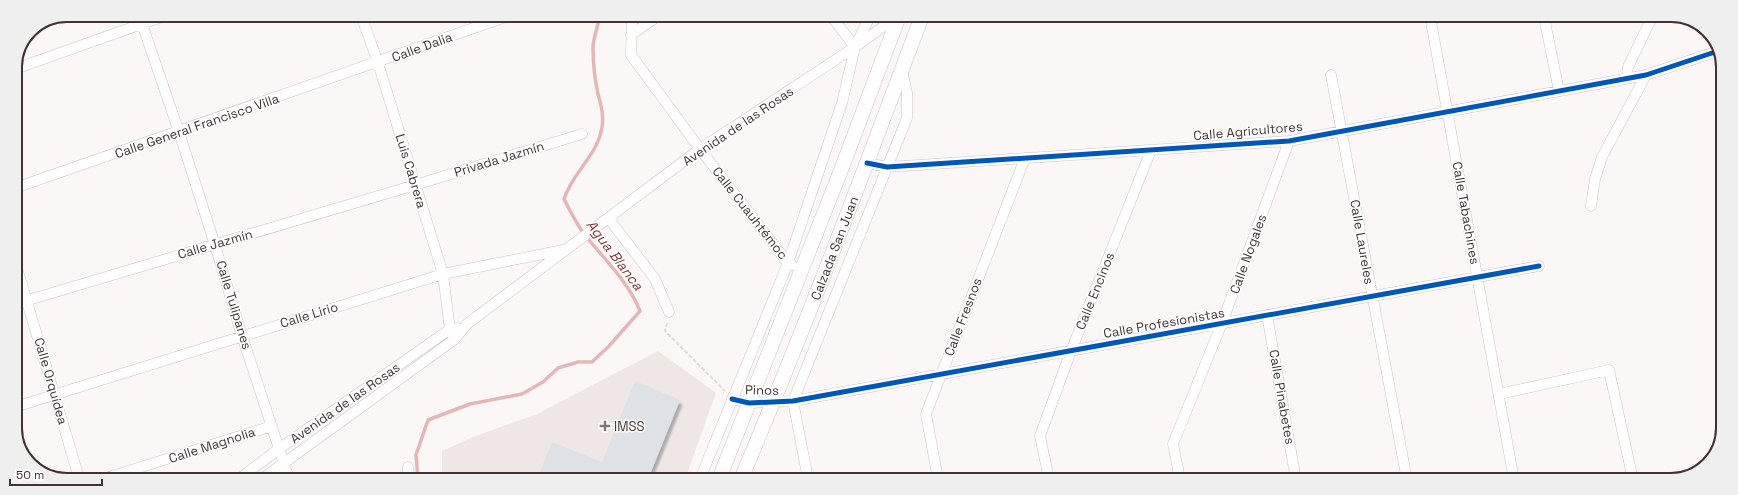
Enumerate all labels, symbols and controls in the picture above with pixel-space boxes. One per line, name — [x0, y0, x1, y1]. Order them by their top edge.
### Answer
street label: Calle Dalia — [389, 28, 455, 66]
street label: Avenida de las Rosas — [679, 82, 797, 169]
street label: Calle General Francisco Villa — [113, 90, 282, 162]
street label: Calle Agricultores — [1193, 118, 1303, 144]
street label: Luis Cabrera — [392, 132, 431, 211]
street label: Privada Jazmín — [452, 137, 546, 181]
street label: Calle Tabachines — [1449, 160, 1483, 266]
street label: Calle Cuauhtémoc — [709, 163, 792, 263]
street label: Calzada San Juan — [806, 194, 862, 302]
street label: Calle Laureles — [1346, 198, 1378, 286]
street label: Calle Nogales — [1226, 212, 1270, 296]
water label: Agua Blanca — [583, 216, 648, 295]
street label: Calle Jazmín — [176, 225, 254, 263]
street label: Calle Encinos — [1072, 250, 1118, 332]
street label: Calle Tulipanes — [212, 258, 256, 352]
street label: Calle Fresnos — [940, 275, 986, 358]
street label: Calle Lirio — [278, 298, 340, 332]
street label: Calle Profesionistas — [1102, 304, 1226, 342]
street label: Calle Orquídea — [30, 336, 72, 427]
street label: Calle Pinabetes — [1265, 348, 1299, 446]
street label: Avenida de las Rosas — [287, 359, 403, 447]
street label: Pinos — [745, 381, 779, 399]
place label: IMSS — [614, 418, 644, 435]
marker: IMSS — [599, 420, 611, 432]
street label: Calle Magnolia — [167, 423, 258, 467]
scale bar — [10, 461, 102, 487]
text: 50 m — [16, 467, 44, 483]

